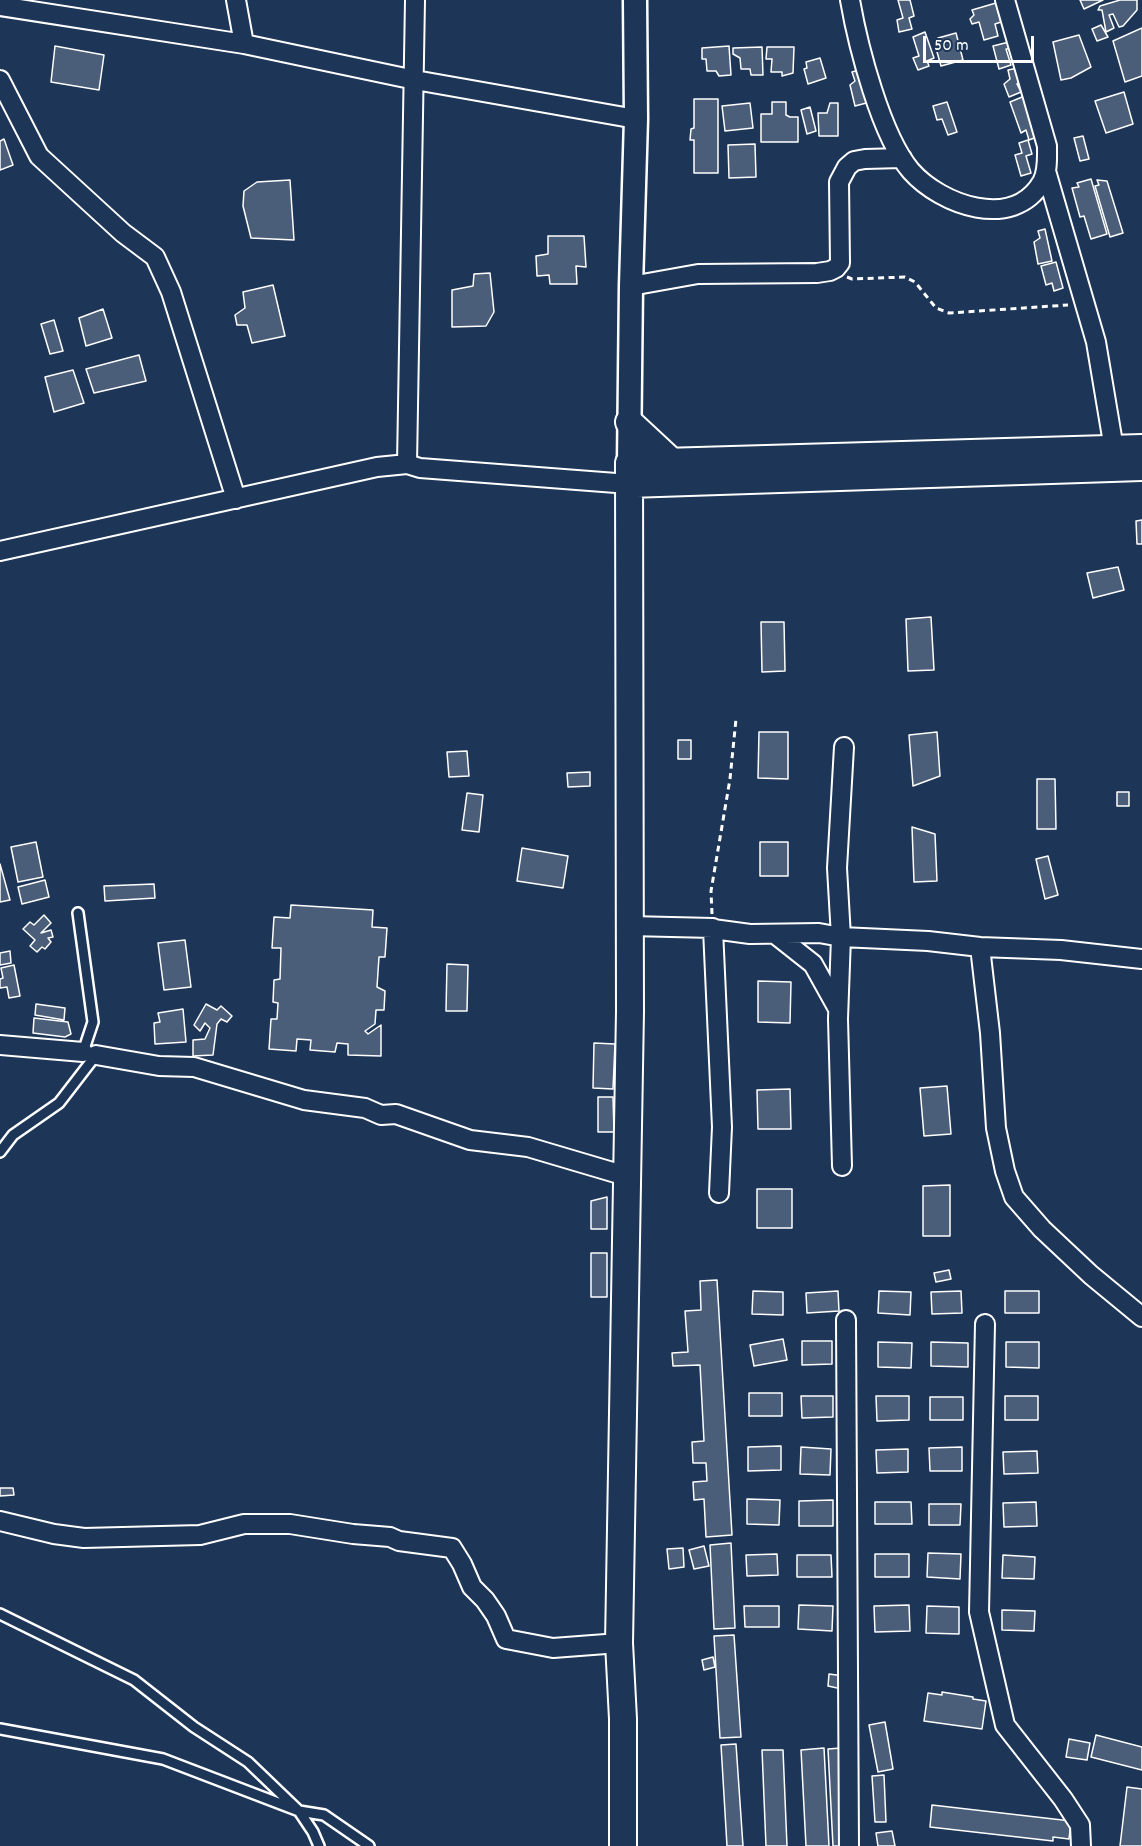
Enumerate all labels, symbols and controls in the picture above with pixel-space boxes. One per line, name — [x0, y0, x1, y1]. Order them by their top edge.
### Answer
scale bar — [926, 24, 1037, 62]
text: 50 m — [934, 34, 969, 59]

